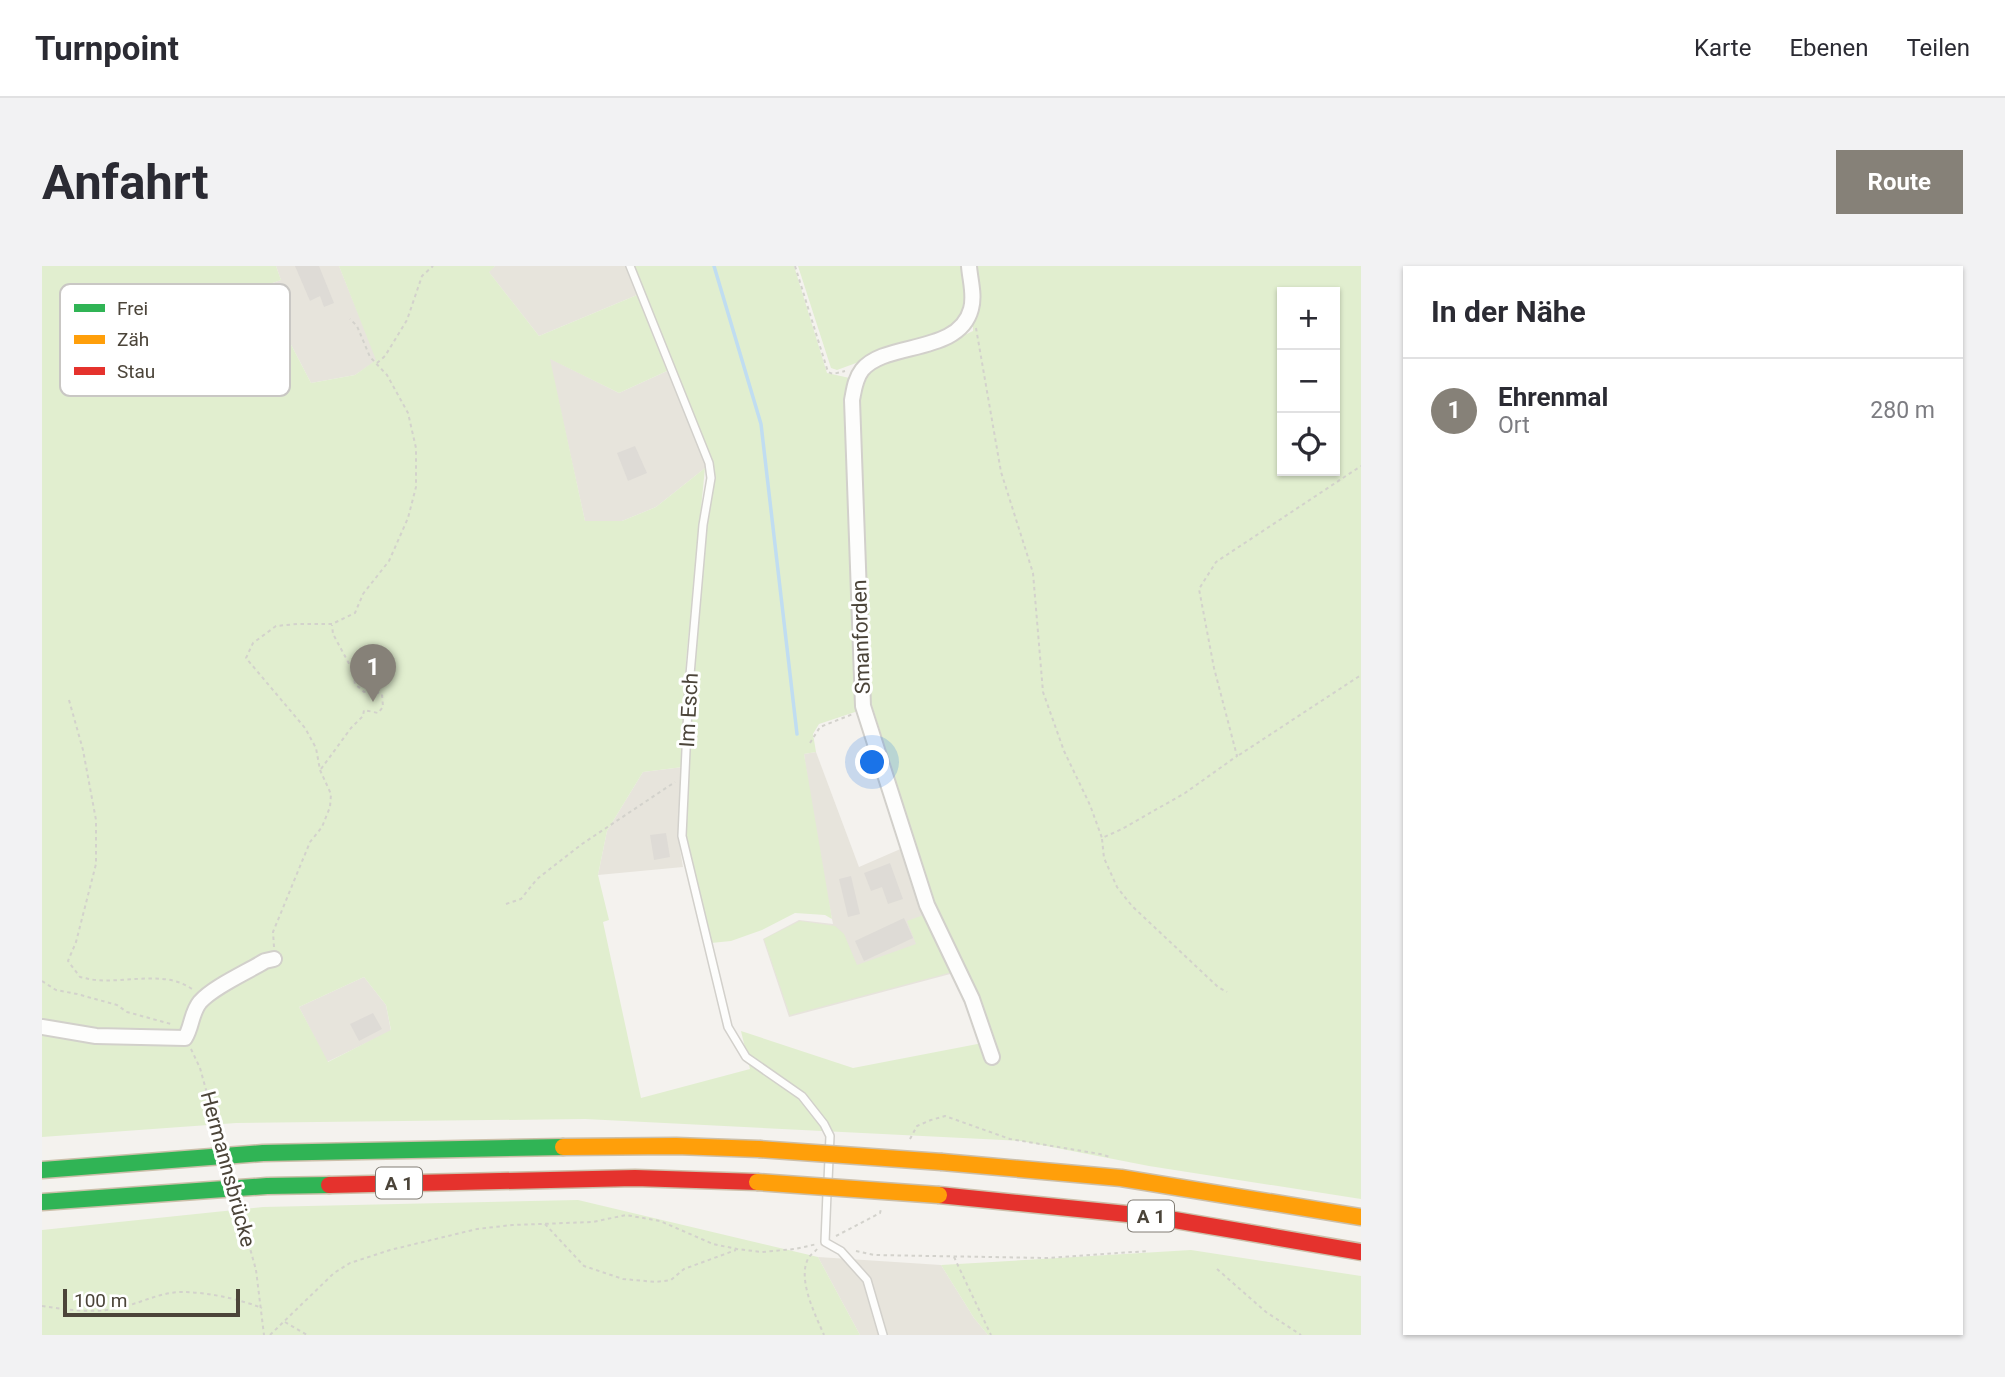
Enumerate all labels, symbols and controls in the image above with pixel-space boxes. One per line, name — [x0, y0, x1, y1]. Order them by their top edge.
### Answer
text: Turnpoint — [35, 29, 179, 68]
text: Karte — [1694, 34, 1751, 62]
text: Ebenen — [1789, 34, 1868, 62]
text: Teilen — [1906, 34, 1970, 62]
button: Route — [1836, 150, 1963, 214]
text: Anfahrt — [42, 154, 209, 211]
legend — [60, 284, 290, 396]
map controls — [1277, 287, 1340, 476]
button: + — [1277, 287, 1340, 350]
text: In der Nähe — [1431, 294, 1586, 329]
text: Frei — [117, 297, 148, 320]
text: Zäh — [117, 328, 149, 351]
button: − — [1277, 350, 1340, 413]
text: Stau — [117, 360, 155, 383]
text: Ehrenmal — [1498, 382, 1608, 412]
text: 1 — [1447, 397, 1461, 424]
text: 280 m — [1870, 397, 1935, 424]
text: Ort — [1498, 412, 1530, 439]
button: locate — [1277, 413, 1340, 476]
street label: Smanforden — [847, 579, 875, 695]
pin: 1 — [350, 644, 396, 702]
street label: Im Esch — [675, 672, 703, 748]
your location — [855, 745, 889, 779]
street label: Hermannsbrücke — [196, 1089, 260, 1249]
road number: A 1 — [376, 1168, 422, 1198]
road number: A 1 — [1128, 1200, 1174, 1232]
scale bar — [63, 1286, 240, 1318]
text: 100 m — [74, 1289, 127, 1312]

